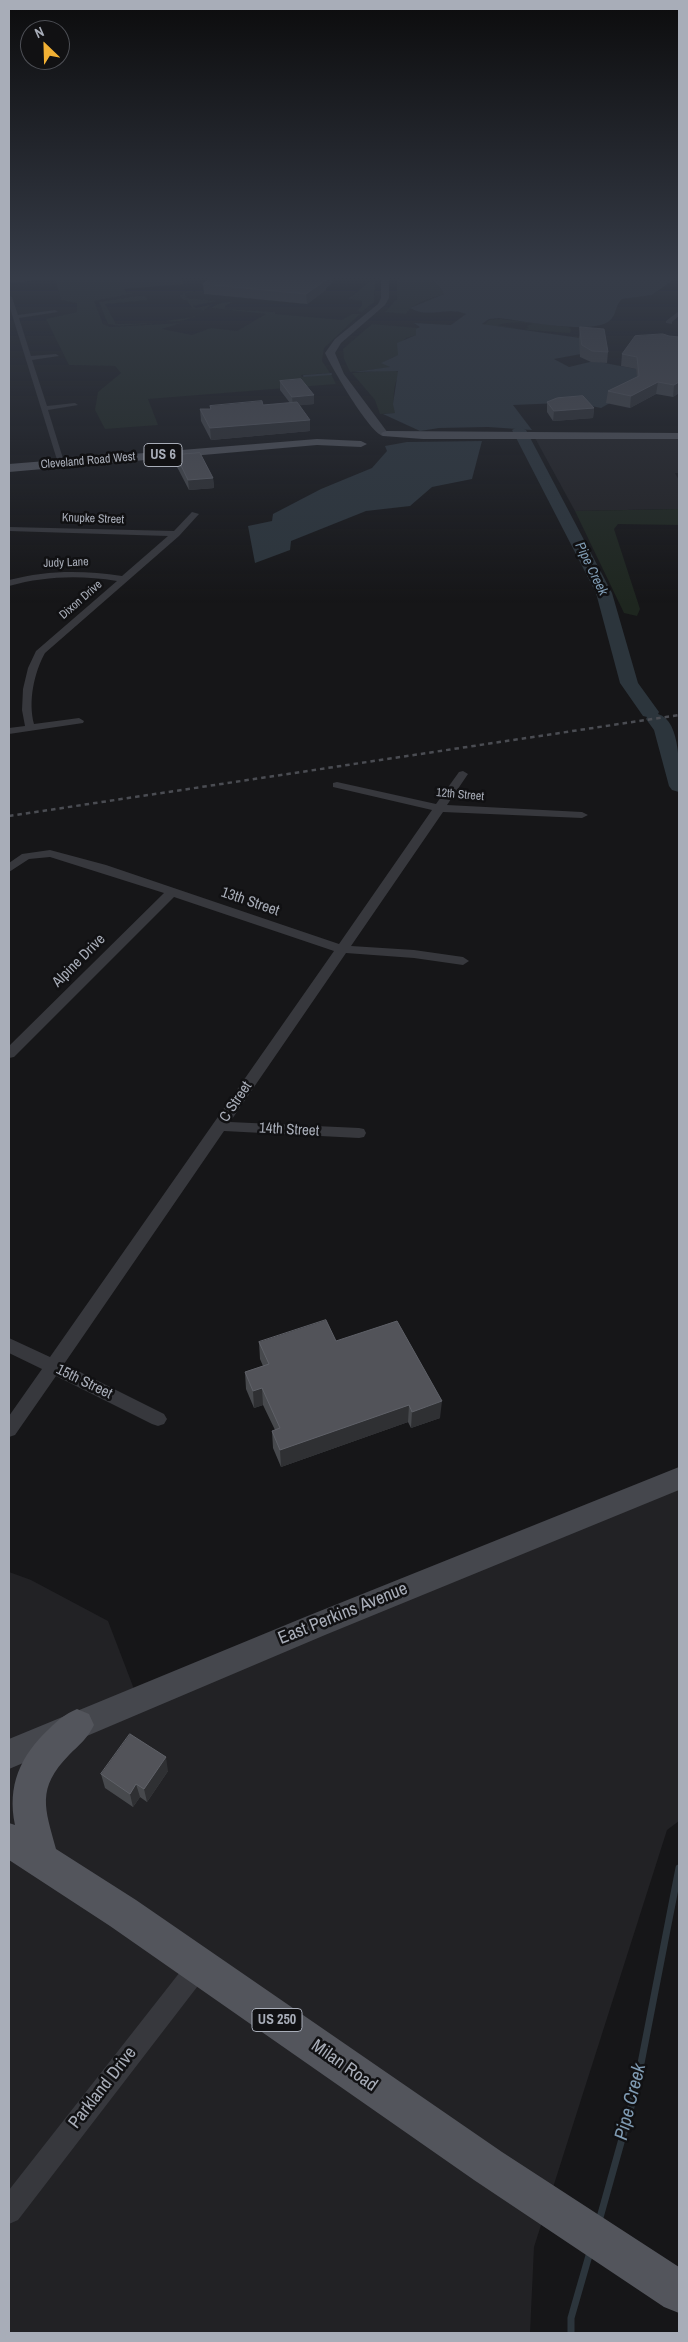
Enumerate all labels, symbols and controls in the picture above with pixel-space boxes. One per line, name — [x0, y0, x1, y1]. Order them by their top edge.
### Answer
north arrow — [20, 20, 70, 70]
text: N — [32, 22, 47, 42]
road number: US 6 — [144, 444, 182, 466]
street label: Cleveland Road West — [40, 450, 136, 472]
street label: Knupke Street — [62, 511, 124, 527]
water label: Pipe Creek — [571, 540, 611, 598]
street label: Judy Lane — [43, 555, 89, 571]
street label: Dixon Drive — [57, 578, 105, 622]
street label: 12th Street — [435, 786, 485, 804]
street label: 13th Street — [219, 884, 281, 920]
street label: Alpine Drive — [49, 931, 109, 991]
street label: C Street — [216, 1078, 256, 1126]
street label: 14th Street — [258, 1119, 320, 1141]
street label: 15th Street — [53, 1361, 115, 1403]
street label: East Perkins Avenue — [275, 1578, 411, 1650]
road number: US 250 — [252, 2008, 302, 2032]
street label: Milan Road — [307, 2036, 381, 2096]
street label: Parkland Drive — [64, 2043, 142, 2133]
water label: Pipe Creek — [611, 2061, 651, 2143]

